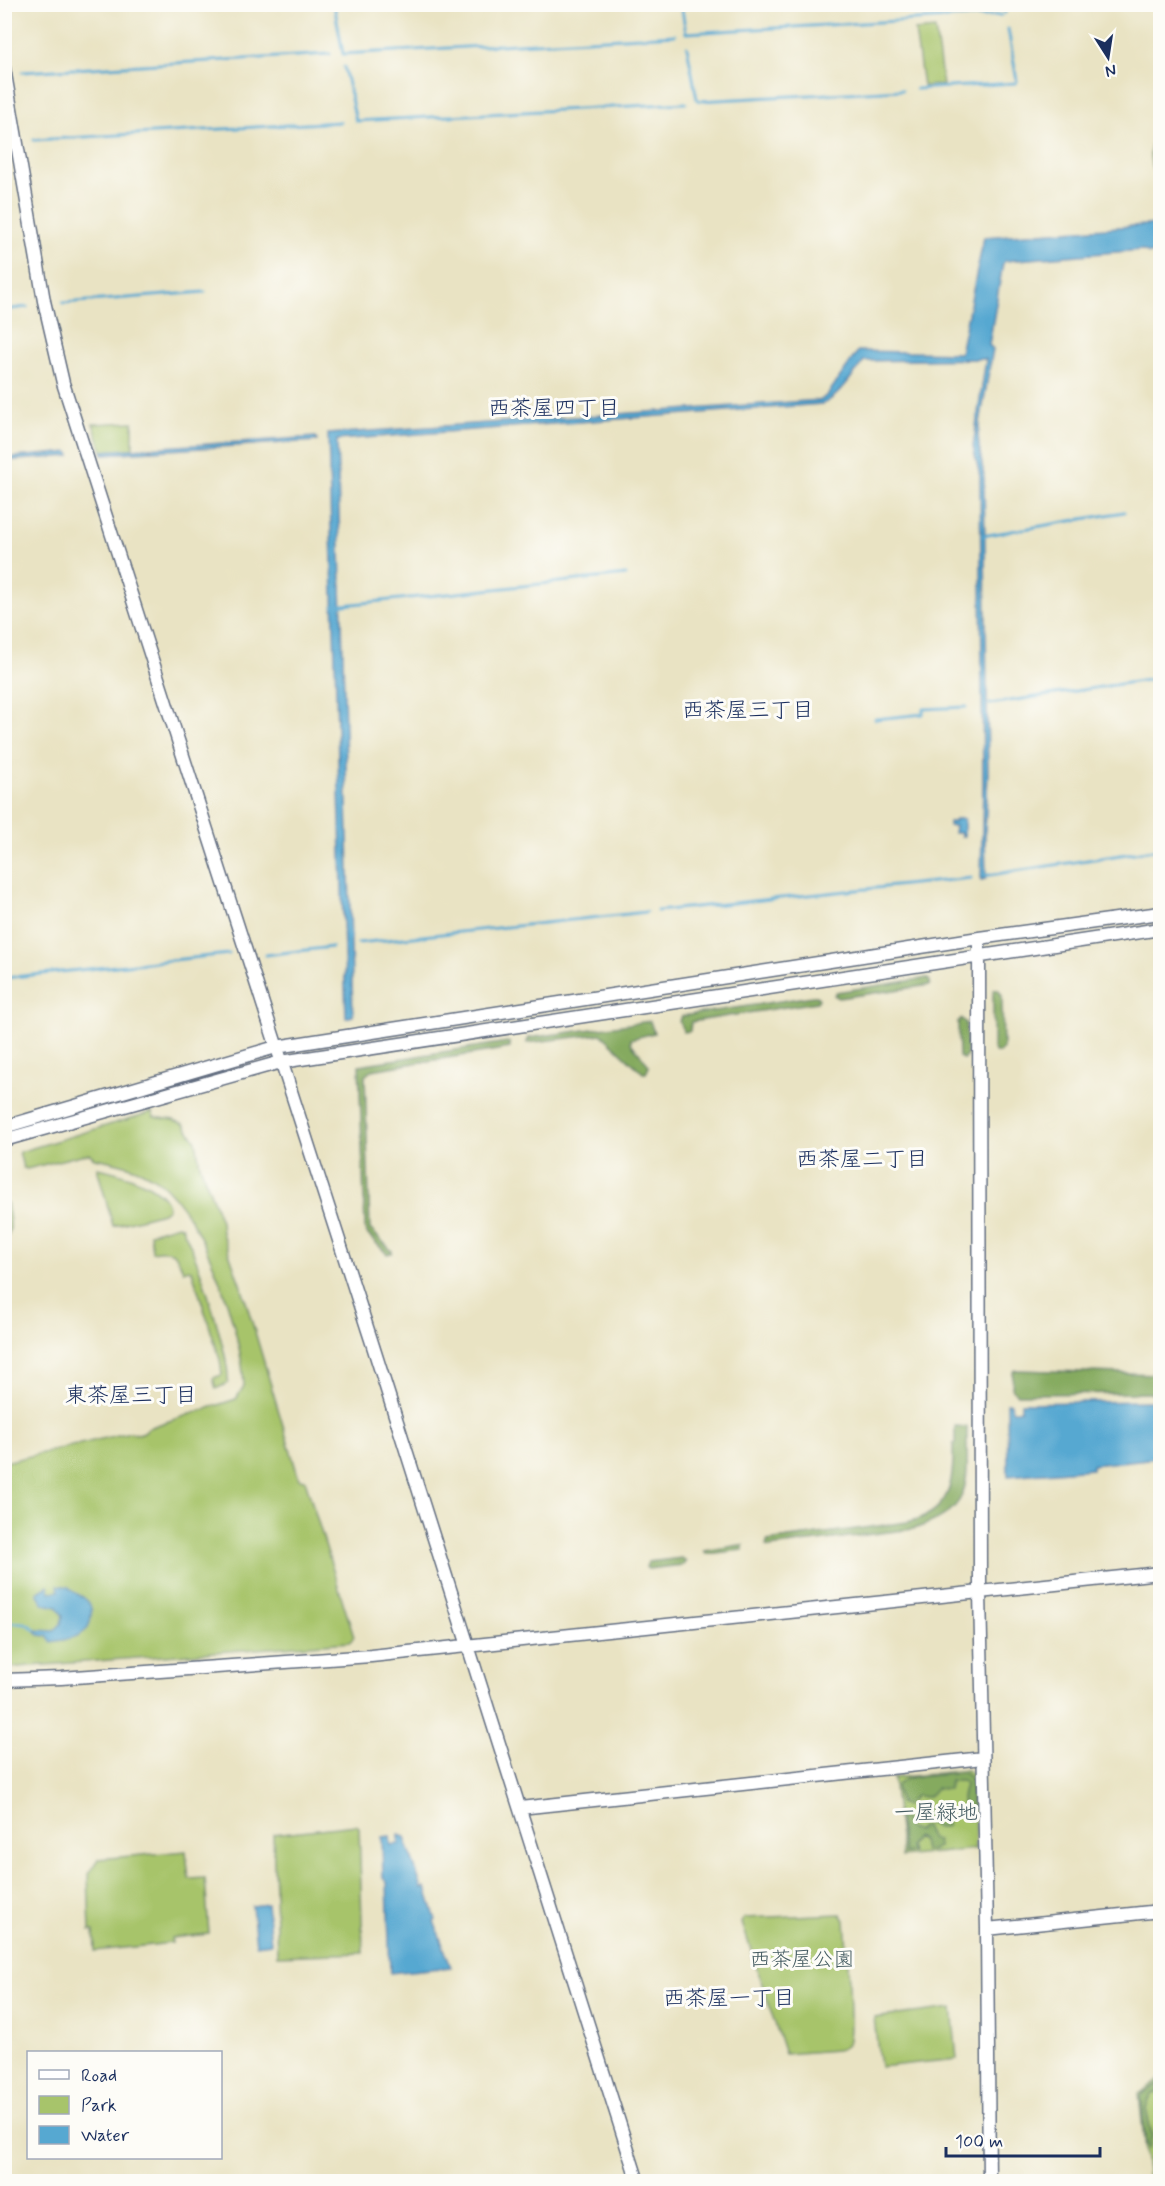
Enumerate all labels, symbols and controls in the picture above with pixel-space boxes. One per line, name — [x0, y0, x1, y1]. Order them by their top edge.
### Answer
north arrow — [1078, 27, 1138, 87]
text: N — [1103, 59, 1118, 82]
district label: 西茶屋四丁目 — [488, 395, 620, 423]
district label: 西茶屋三丁目 — [682, 697, 814, 725]
district label: 西茶屋二丁目 — [796, 1146, 928, 1174]
district label: 東茶屋三丁目 — [65, 1382, 197, 1410]
park label: 一屋緑地 — [894, 1799, 978, 1827]
park label: 西茶屋公園 — [750, 1946, 855, 1974]
district label: 西茶屋一丁目 — [663, 1985, 795, 2013]
legend — [27, 2051, 222, 2159]
text: Road — [81, 2064, 117, 2088]
text: Park — [81, 2094, 117, 2118]
scale bar — [946, 2120, 1100, 2158]
text: Water — [81, 2124, 130, 2148]
text: 100 m — [955, 2130, 1003, 2154]

